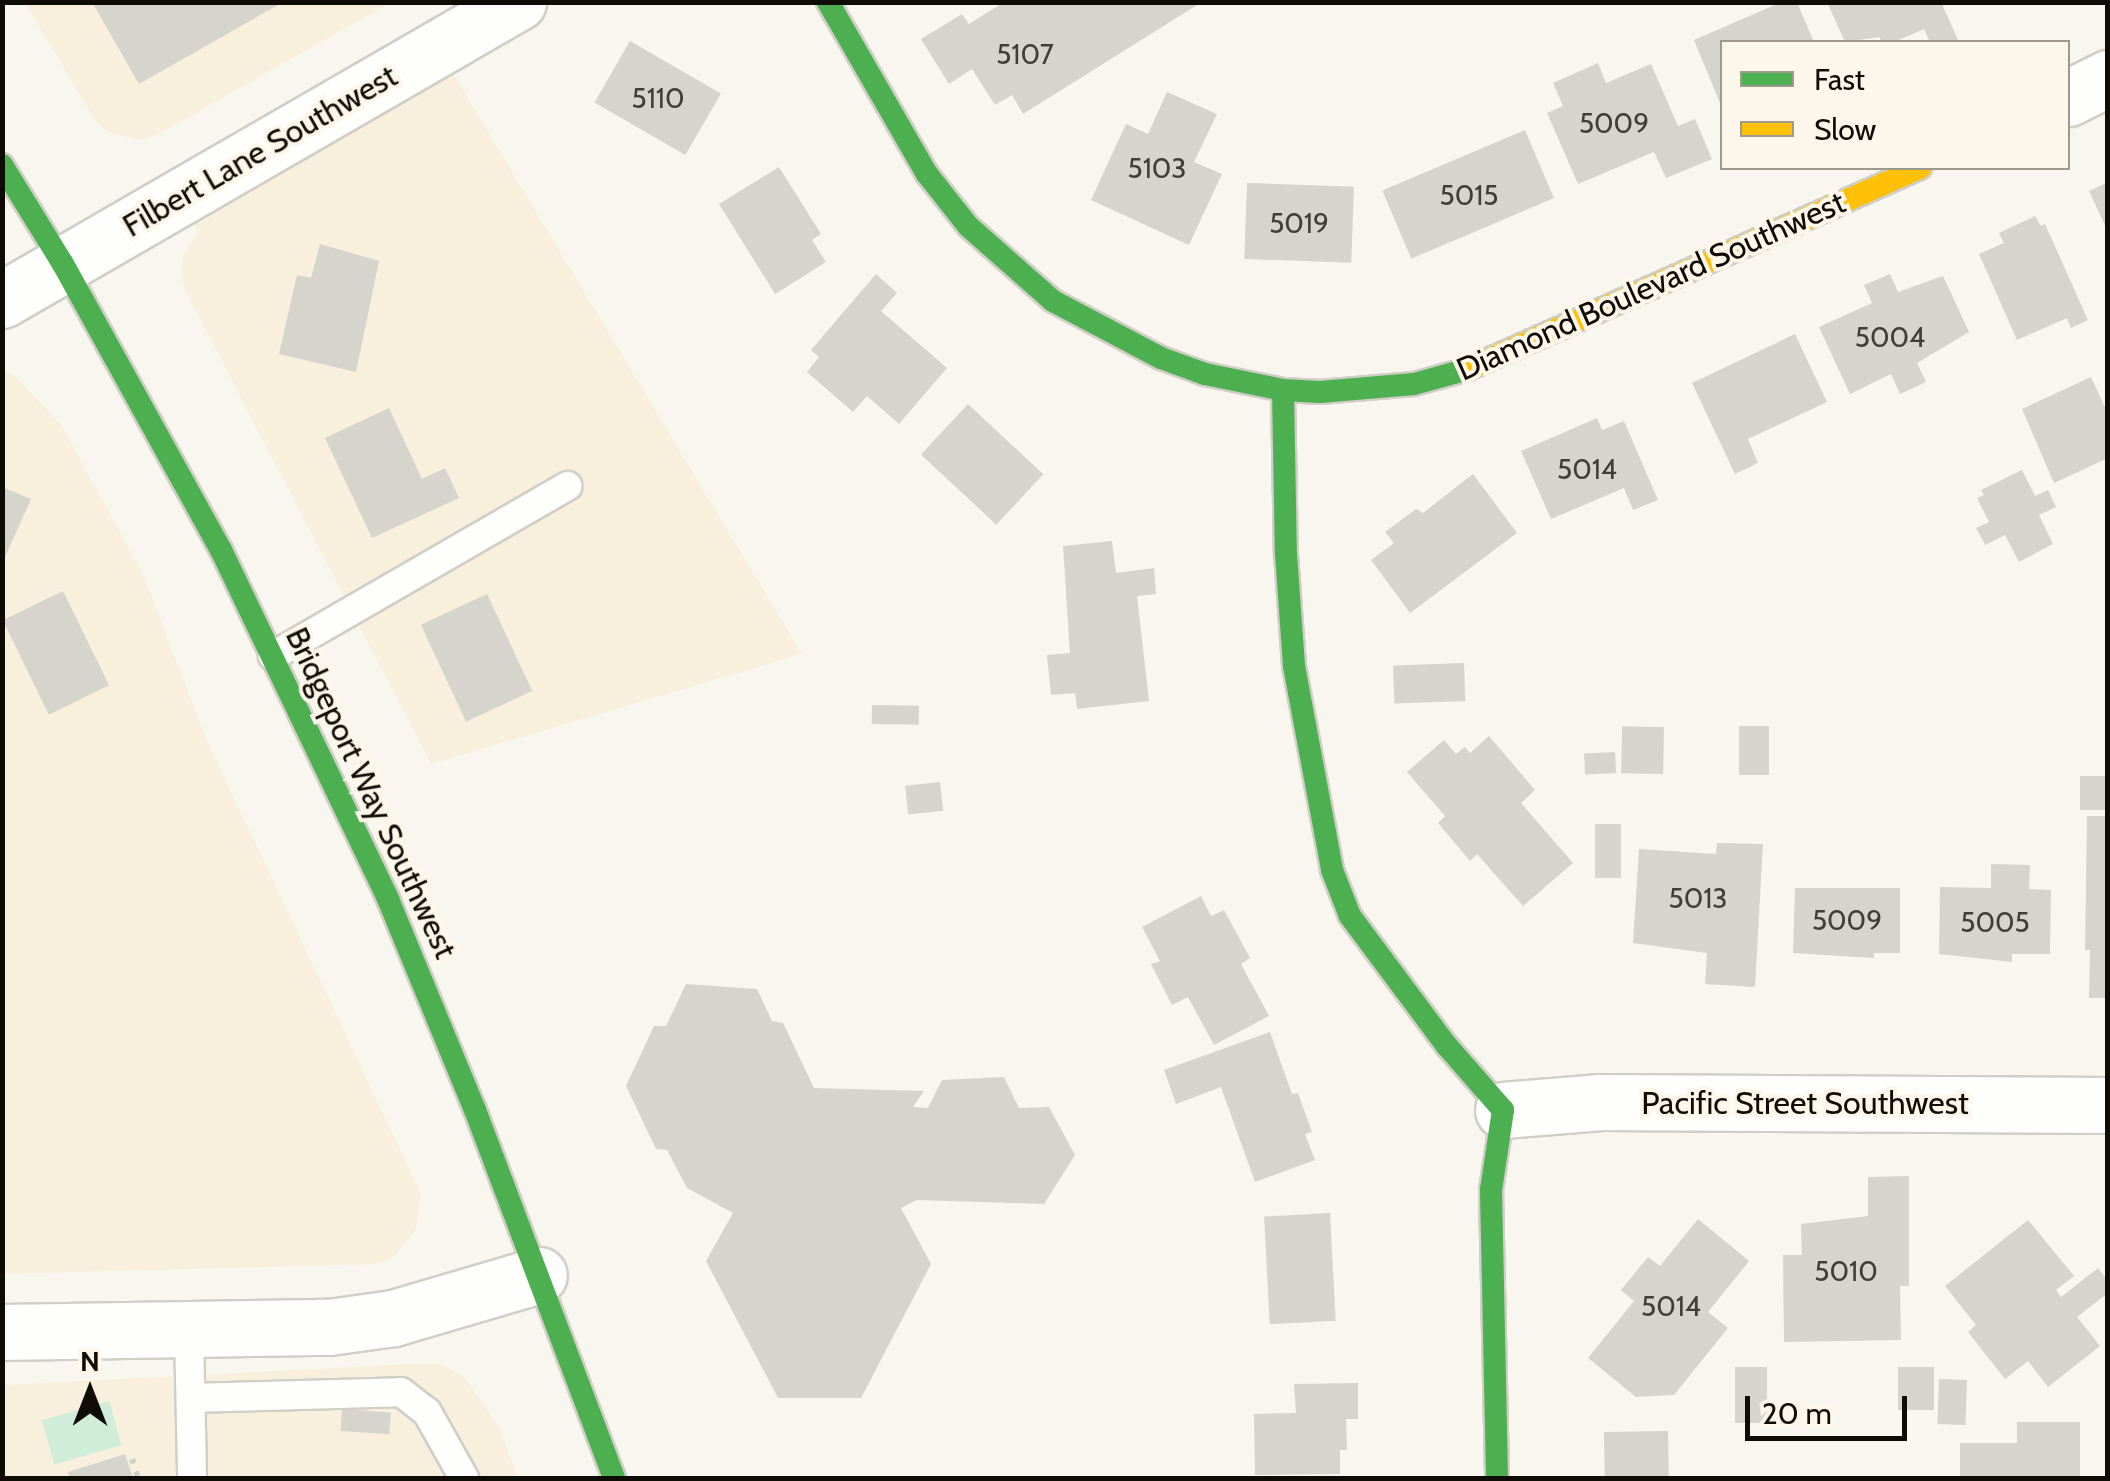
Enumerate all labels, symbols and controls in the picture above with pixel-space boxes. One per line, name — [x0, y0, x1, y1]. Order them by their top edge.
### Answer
house number: 5107 — [996, 37, 1054, 71]
legend — [1720, 40, 2070, 170]
street label: Filbert Lane Southwest — [116, 57, 404, 245]
text: Fast — [1814, 61, 1865, 98]
house number: 5110 — [632, 81, 684, 115]
house number: 5009 — [1579, 106, 1649, 140]
text: Slow — [1814, 111, 1876, 148]
house number: 5103 — [1128, 151, 1186, 185]
house number: 5015 — [1440, 178, 1498, 212]
street label: Diamond Boulevard Southwest — [1451, 183, 1851, 389]
house number: 5019 — [1269, 206, 1329, 240]
house number: 5004 — [1855, 320, 1925, 354]
house number: 5014 — [1557, 452, 1617, 486]
street label: Bridgeport Way Southwest — [277, 621, 465, 965]
house number: 5013 — [1669, 881, 1727, 915]
house number: 5009 — [1812, 903, 1882, 937]
house number: 5005 — [1960, 905, 2030, 939]
street label: Pacific Street Southwest — [1641, 1084, 1969, 1122]
house number: 5010 — [1814, 1254, 1878, 1288]
house number: 5014 — [1641, 1289, 1701, 1323]
north arrow — [40, 1341, 140, 1441]
text: N — [80, 1344, 100, 1378]
scale bar — [1750, 1376, 1912, 1438]
text: 20 m — [1762, 1395, 1832, 1432]

